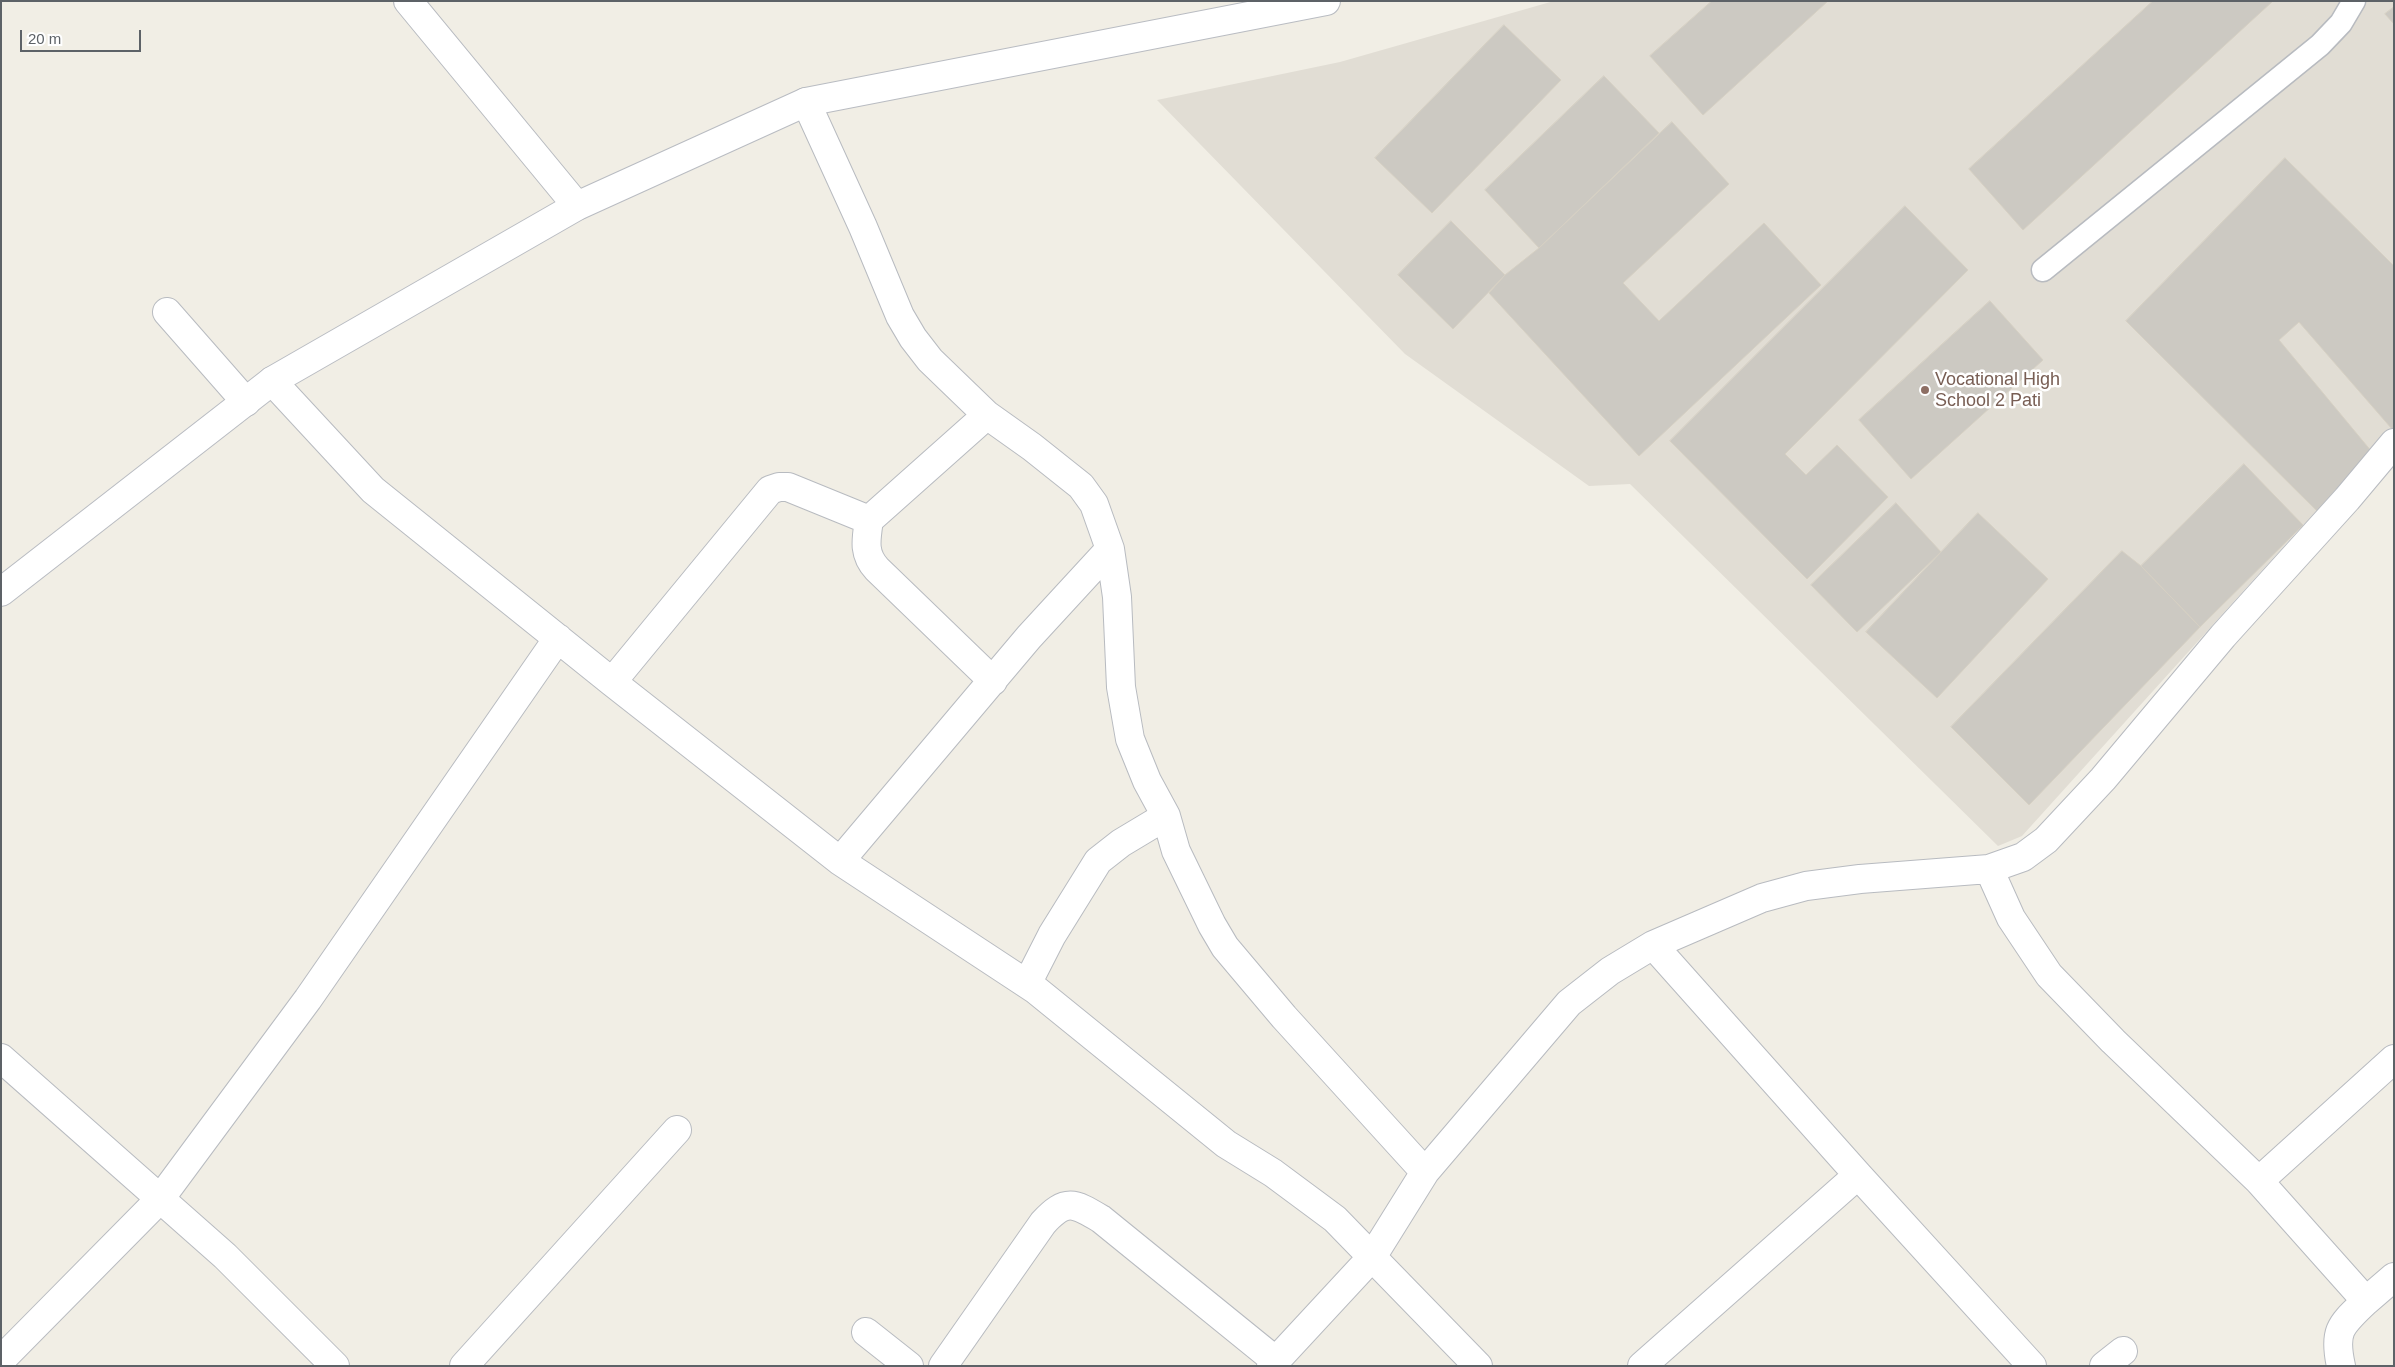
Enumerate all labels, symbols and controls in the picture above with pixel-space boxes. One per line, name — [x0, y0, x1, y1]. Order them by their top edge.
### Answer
scale bar — [22, 20, 144, 52]
text: 20 m — [28, 30, 61, 47]
place label: Vocational High School 2 Pati — [1935, 369, 2060, 412]
marker: Vocational High School 2 Pati — [1919, 384, 1931, 396]

